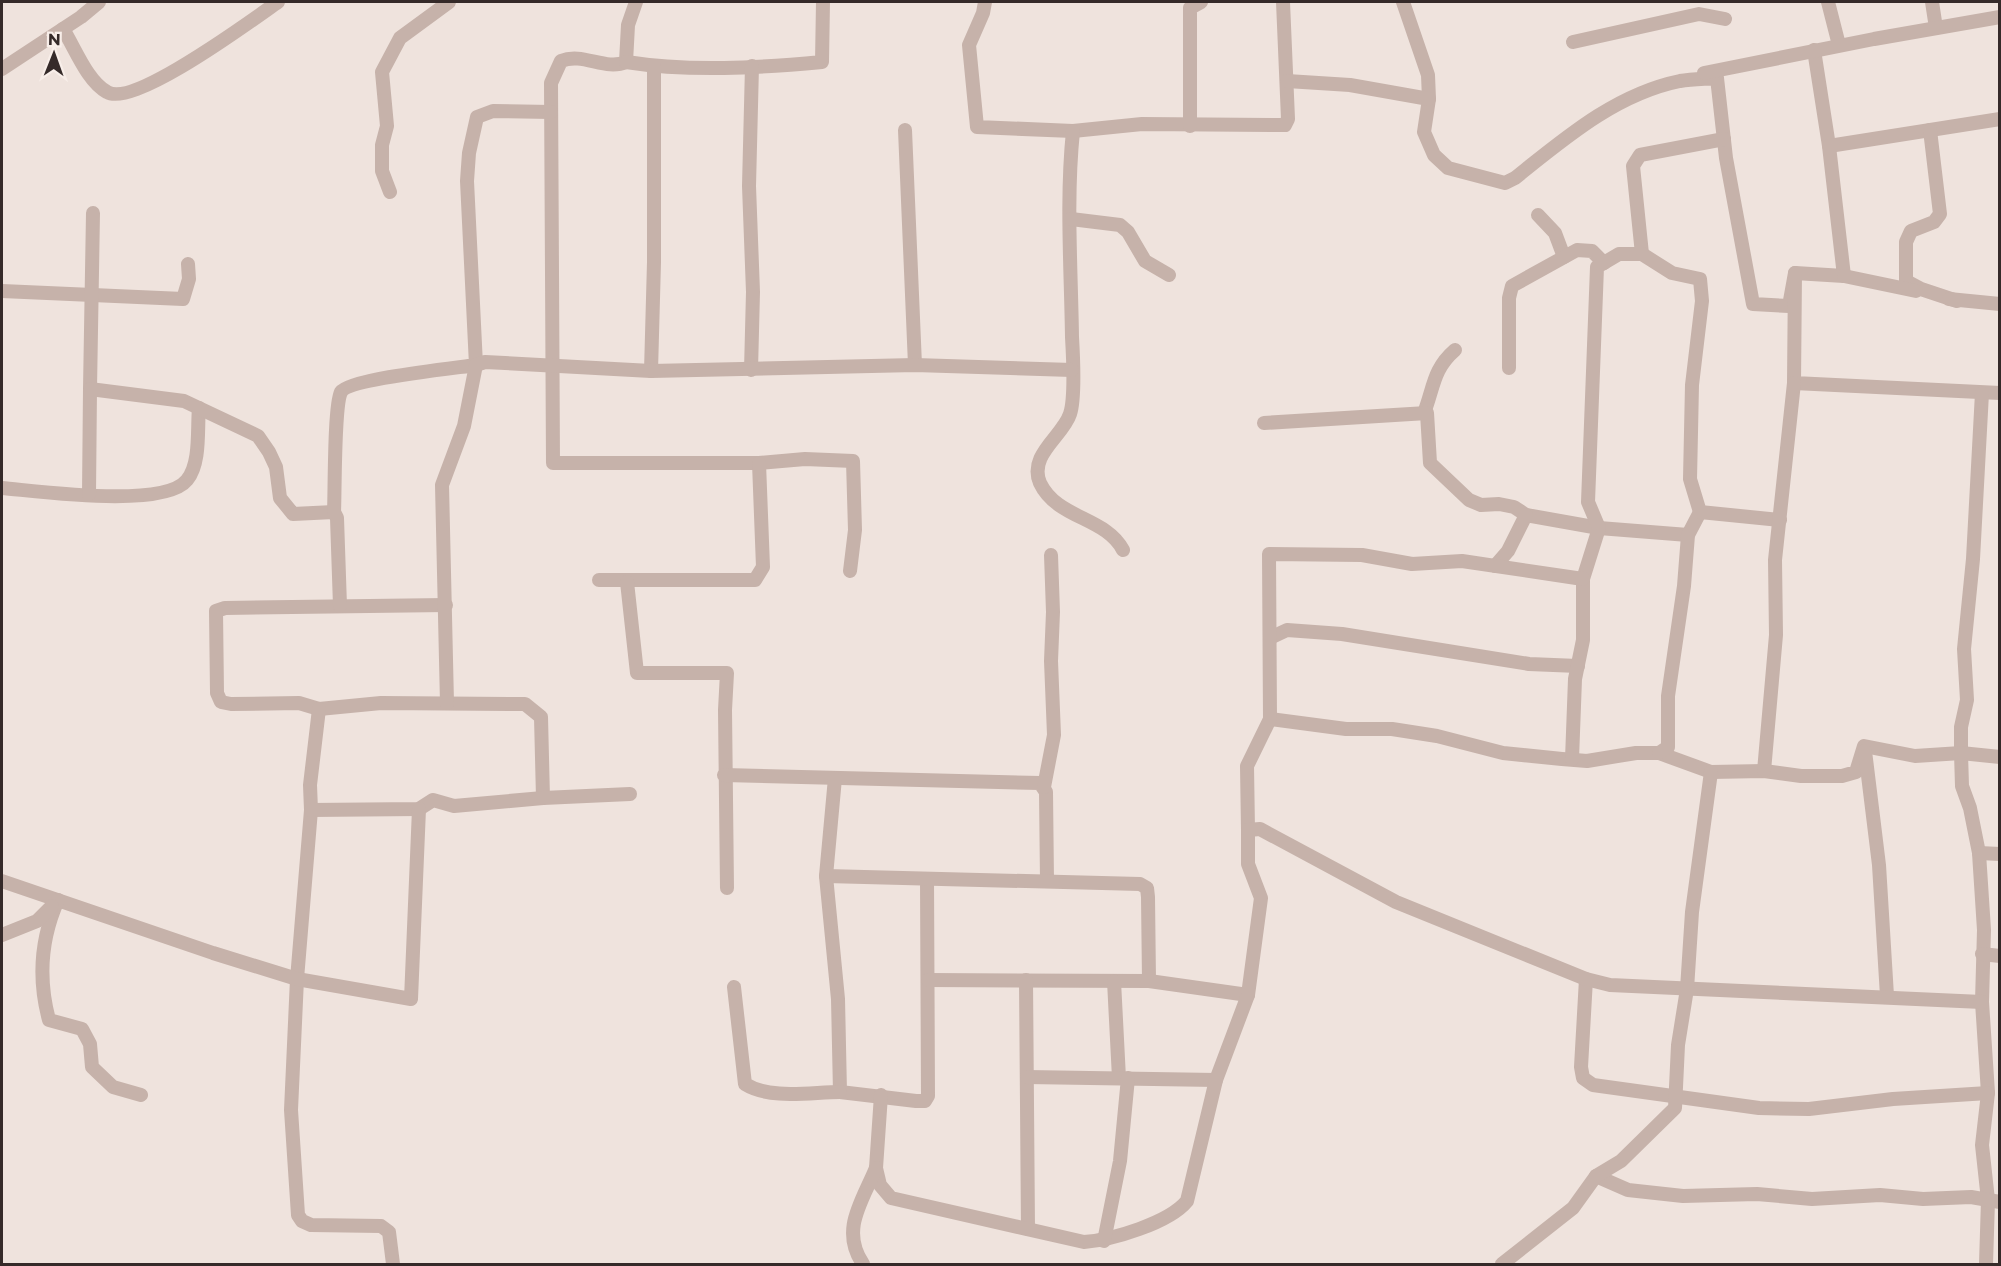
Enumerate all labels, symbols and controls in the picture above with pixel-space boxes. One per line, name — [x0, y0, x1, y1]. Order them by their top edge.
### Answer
north arrow — [24, 24, 84, 84]
text: N — [48, 30, 61, 49]

